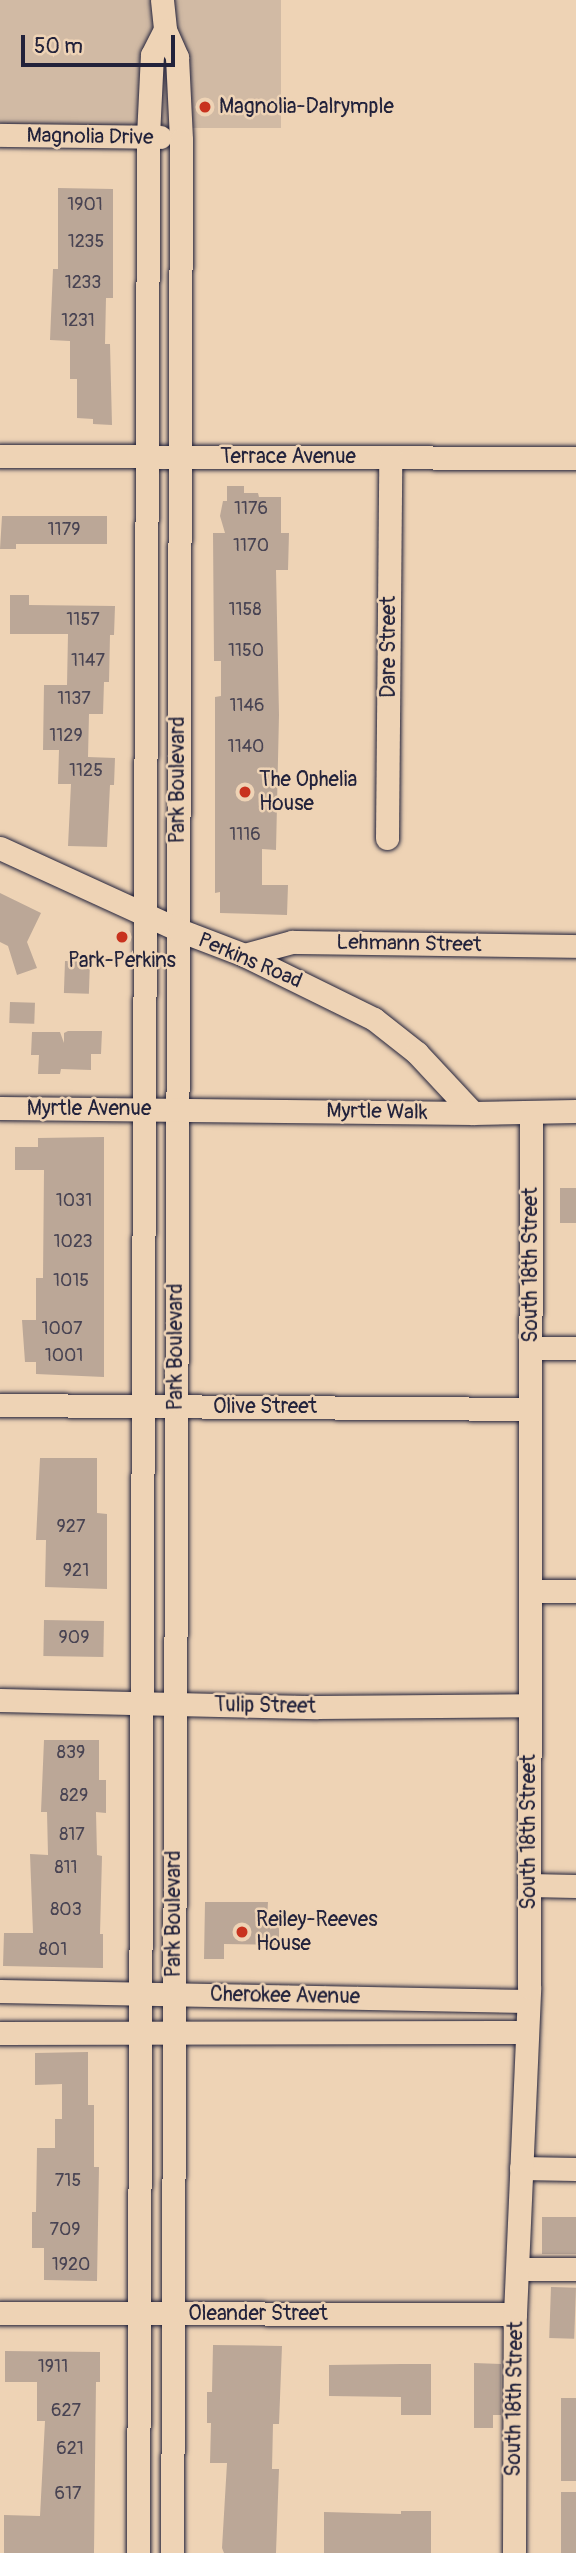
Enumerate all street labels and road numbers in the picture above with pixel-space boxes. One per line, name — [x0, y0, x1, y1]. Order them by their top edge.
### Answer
street label: Magnolia Drive — [26, 123, 154, 151]
street label: Terrace Avenue — [220, 444, 356, 470]
street label: Dare Street — [376, 596, 402, 698]
street label: Park Boulevard — [165, 717, 191, 843]
street label: Perkins Road — [194, 928, 306, 994]
street label: Lehmann Street — [336, 930, 482, 958]
street label: Myrtle Avenue — [27, 1096, 151, 1122]
street label: Myrtle Walk — [326, 1099, 428, 1125]
street label: South 18th Street — [518, 1187, 544, 1343]
street label: Park Boulevard — [163, 1284, 189, 1410]
street label: Olive Street — [213, 1394, 317, 1420]
street label: Tulip Street — [214, 1693, 316, 1719]
street label: South 18th Street — [516, 1754, 542, 1910]
street label: Park Boulevard — [161, 1851, 187, 1977]
street label: Cherokee Avenue — [210, 1982, 360, 2010]
street label: Oleander Street — [188, 2301, 328, 2327]
street label: South 18th Street — [501, 2321, 529, 2477]

